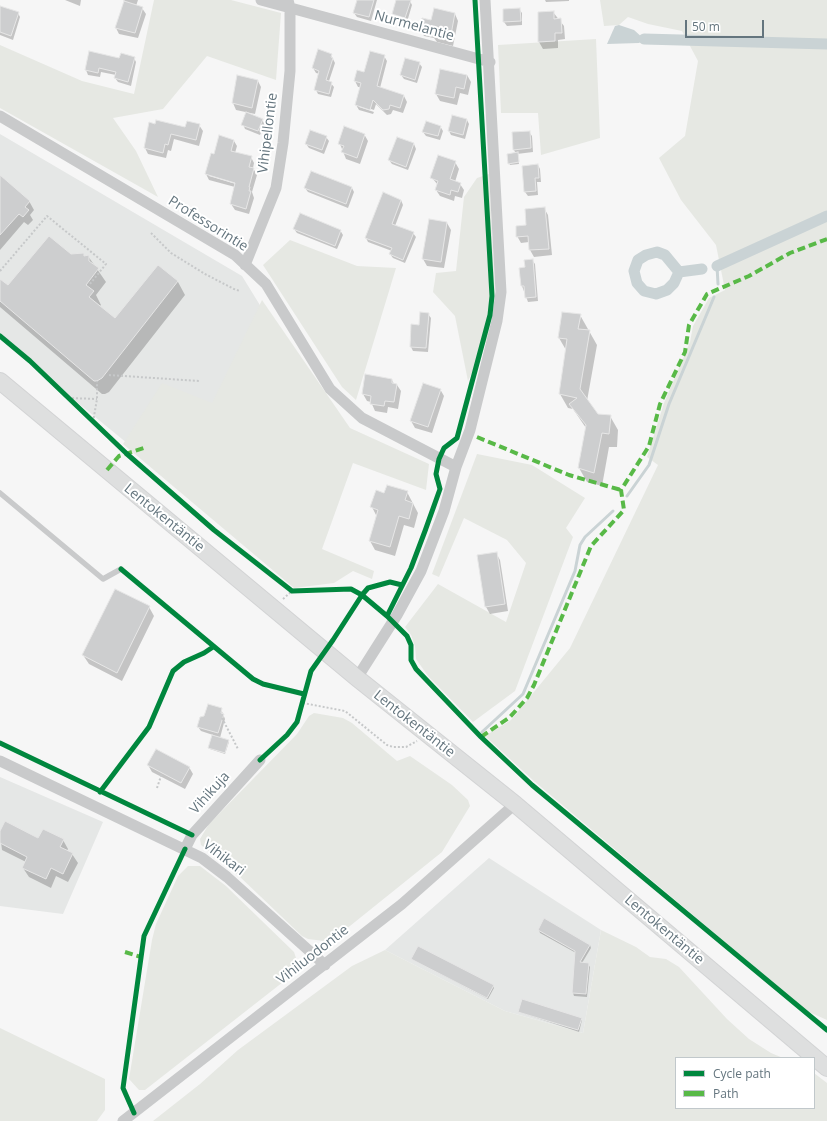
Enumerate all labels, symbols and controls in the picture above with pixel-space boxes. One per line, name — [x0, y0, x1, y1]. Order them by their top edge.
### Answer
street label: Nurmelantie — [372, 7, 456, 45]
scale bar — [687, 12, 766, 38]
text: 50 m — [692, 18, 720, 35]
street label: Vihipellontie — [255, 92, 281, 174]
street label: Professorintie — [165, 193, 251, 255]
street label: Lentokentäntie — [120, 480, 208, 556]
street label: Lentokentäntie — [370, 687, 458, 761]
street label: Vihikuja — [187, 768, 233, 818]
street label: Vihikari — [200, 837, 248, 879]
street label: Lentokentäntie — [621, 892, 707, 968]
street label: Vihiluodontie — [274, 922, 352, 988]
legend — [675, 1057, 815, 1109]
text: Cycle path — [713, 1065, 771, 1082]
text: Path — [713, 1085, 739, 1102]

